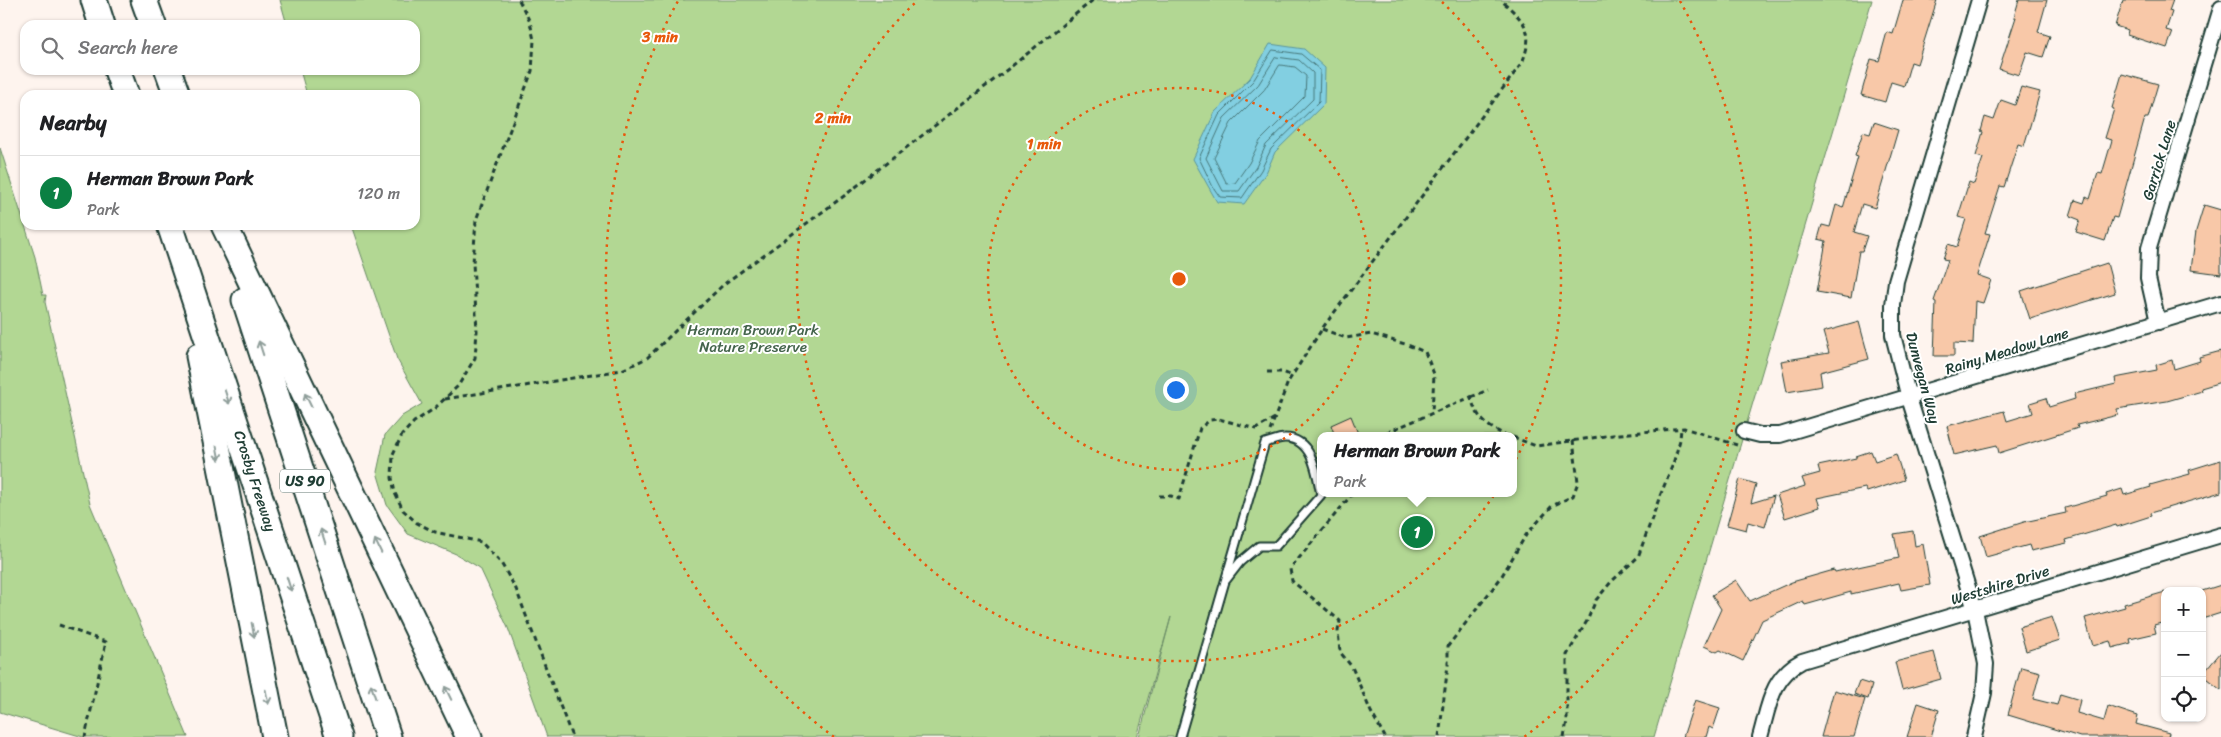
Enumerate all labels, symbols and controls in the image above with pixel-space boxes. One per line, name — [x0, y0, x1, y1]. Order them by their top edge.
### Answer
search box — [20, 20, 420, 75]
text: 3 min — [641, 24, 679, 50]
text: Search here — [78, 31, 178, 64]
icon: search — [38, 34, 66, 62]
text: Nearby — [40, 104, 106, 142]
text: 2 min — [814, 105, 852, 131]
street label: Garrick Lane — [2134, 116, 2184, 203]
text: 1 min — [1027, 131, 1062, 157]
text: Herman Brown Park — [87, 162, 254, 195]
text: 1 — [53, 179, 59, 208]
text: 120 m — [357, 179, 400, 208]
text: Park — [87, 195, 120, 224]
centre of rings — [1170, 270, 1188, 288]
park label: Herman Brown Park Nature Preserve — [687, 317, 819, 360]
street label: Rainy Meadow Lane — [1942, 320, 2072, 382]
street label: Dunvegan Way — [1898, 329, 1948, 427]
one-way arrow — [256, 341, 266, 357]
your location — [1163, 377, 1189, 403]
one-way arrow — [222, 388, 232, 404]
one-way arrow — [303, 393, 312, 408]
street label: Crosby Freeway — [226, 427, 284, 535]
popup — [1317, 432, 1517, 497]
text: Herman Brown Park — [1334, 434, 1500, 467]
one-way arrow — [214, 445, 224, 461]
text: Park — [1334, 467, 1367, 496]
road number: US 90 — [280, 470, 330, 492]
pin: 1 — [1401, 513, 1433, 551]
one-way arrow — [317, 528, 327, 544]
one-way arrow — [373, 539, 382, 554]
street label: Westshire Drive — [1947, 558, 2053, 612]
one-way arrow — [284, 576, 294, 592]
map controls — [2161, 587, 2206, 722]
button: + — [2161, 587, 2206, 632]
one-way arrow — [249, 621, 259, 637]
button: − — [2161, 632, 2206, 677]
button: locate — [2161, 677, 2206, 722]
one-way arrow — [368, 683, 377, 699]
one-way arrow — [443, 686, 452, 701]
one-way arrow — [263, 689, 272, 705]

